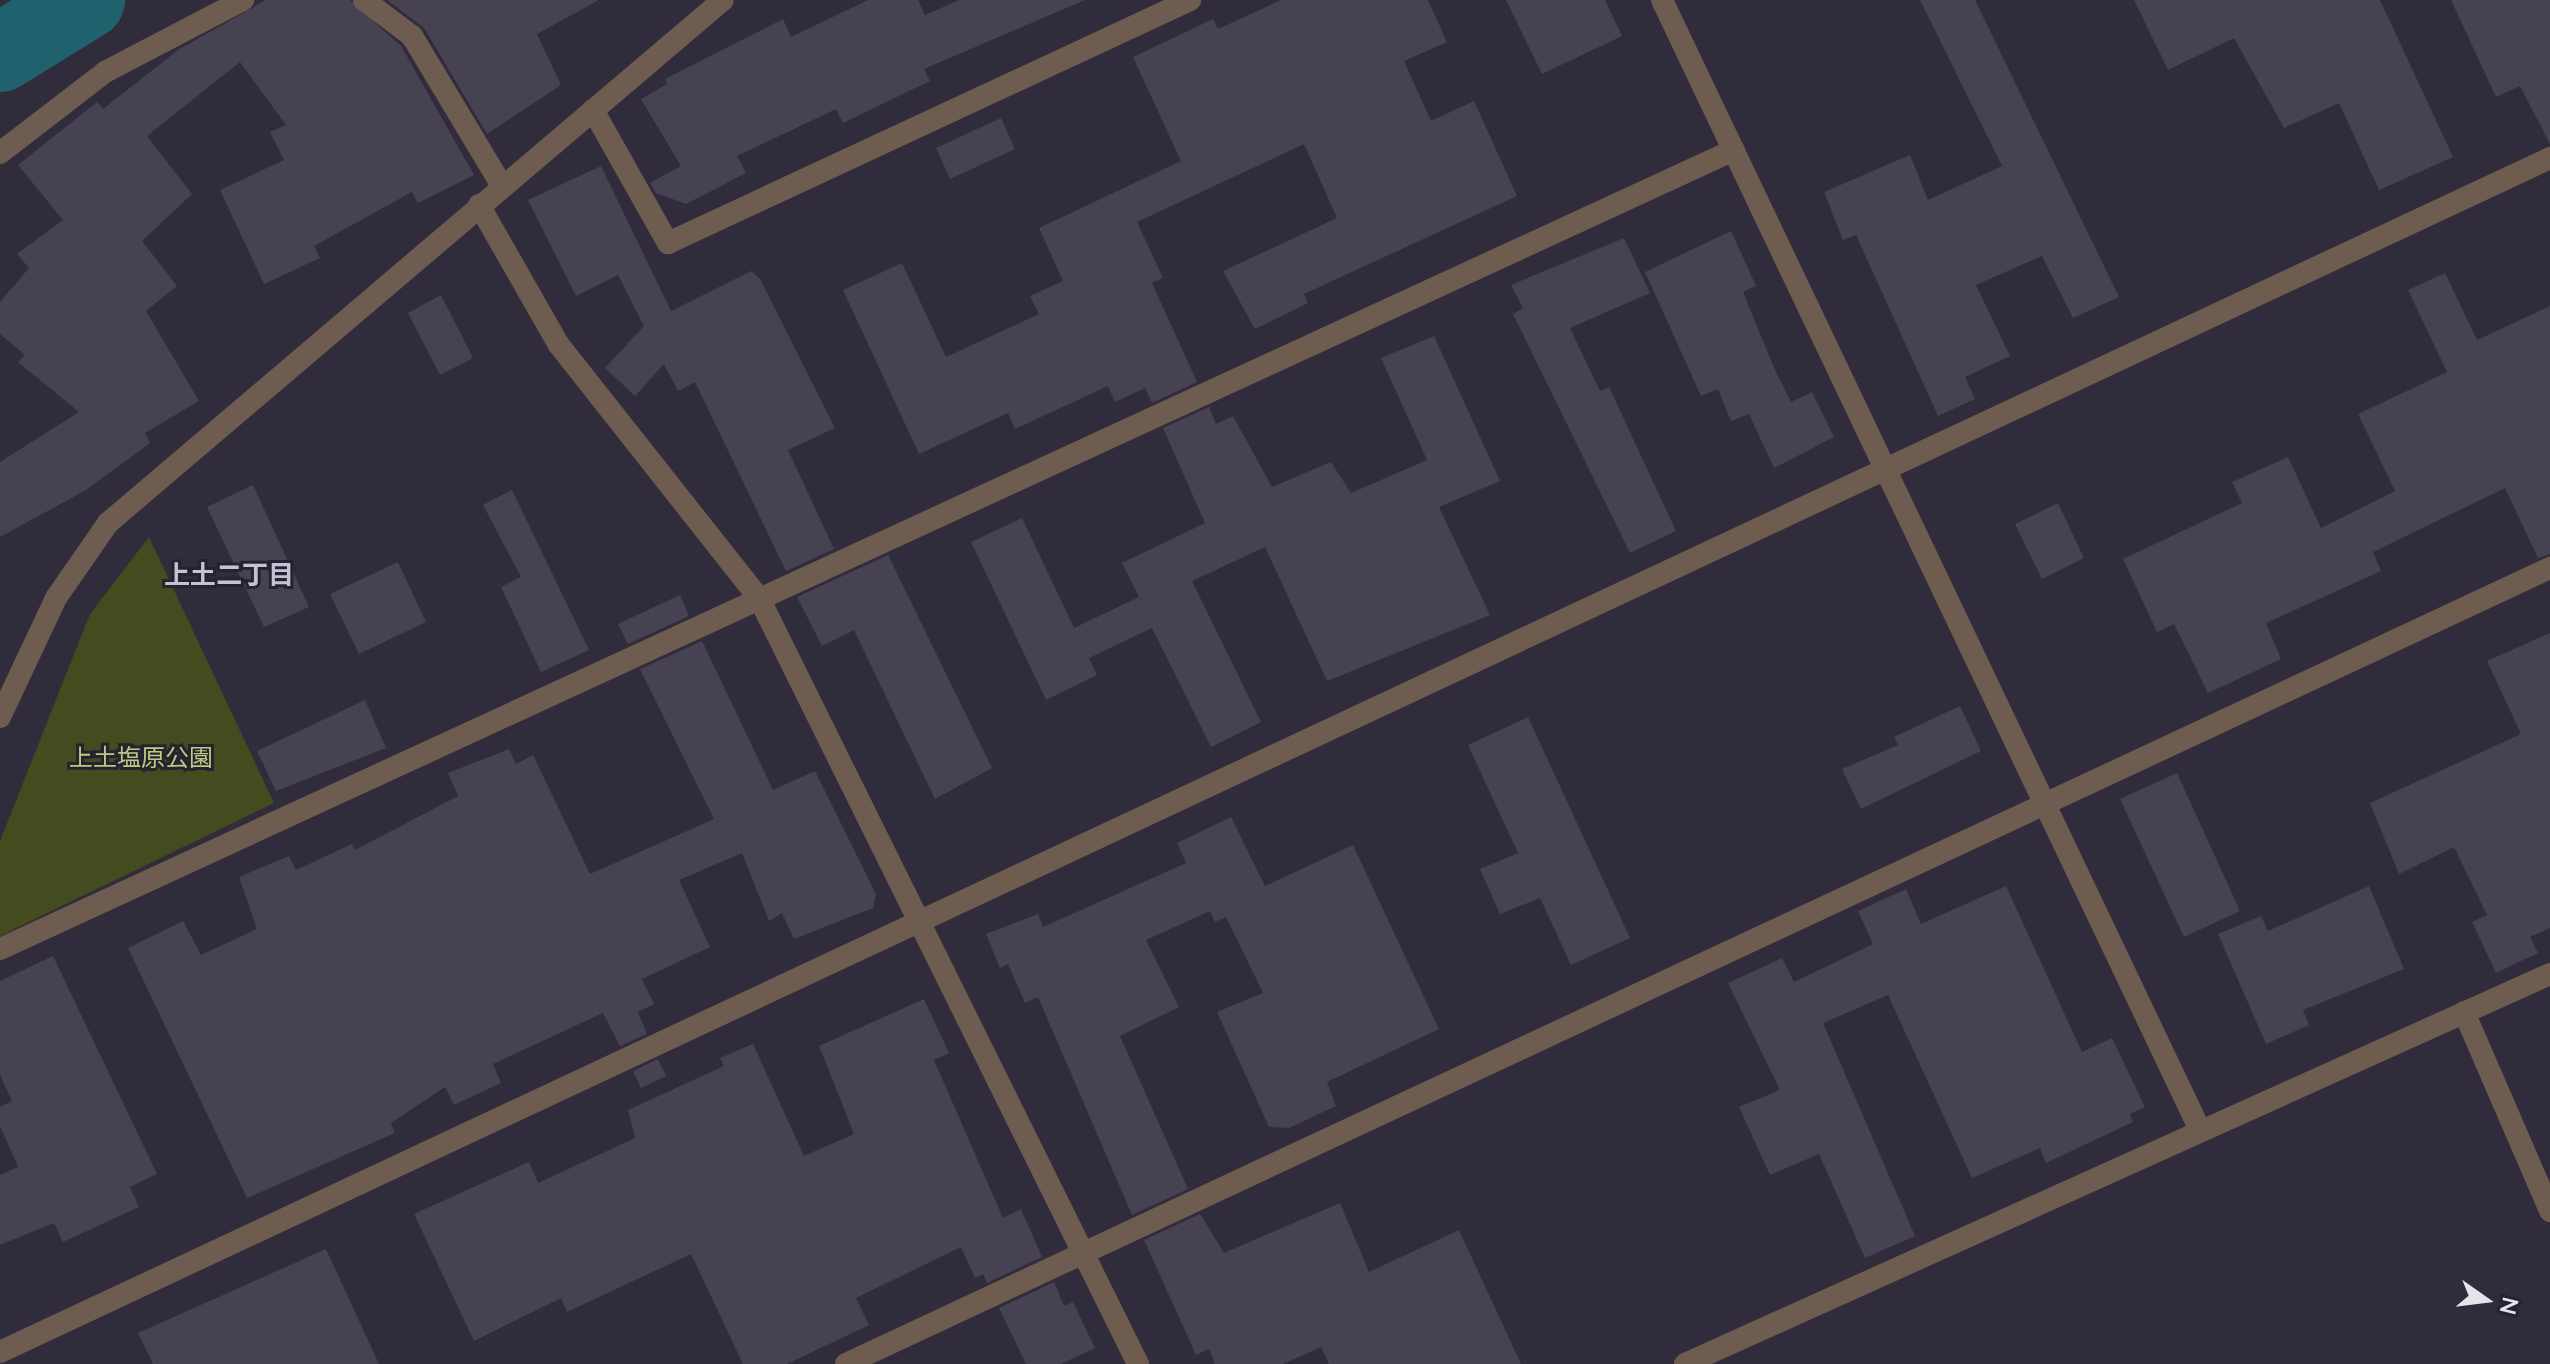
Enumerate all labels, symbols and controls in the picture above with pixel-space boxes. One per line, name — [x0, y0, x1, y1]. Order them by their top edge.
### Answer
district label: 上土二丁目 — [164, 559, 294, 591]
park label: 上土塩原公園 — [69, 743, 213, 771]
north arrow — [2446, 1260, 2526, 1340]
text: N — [2495, 1294, 2525, 1317]

